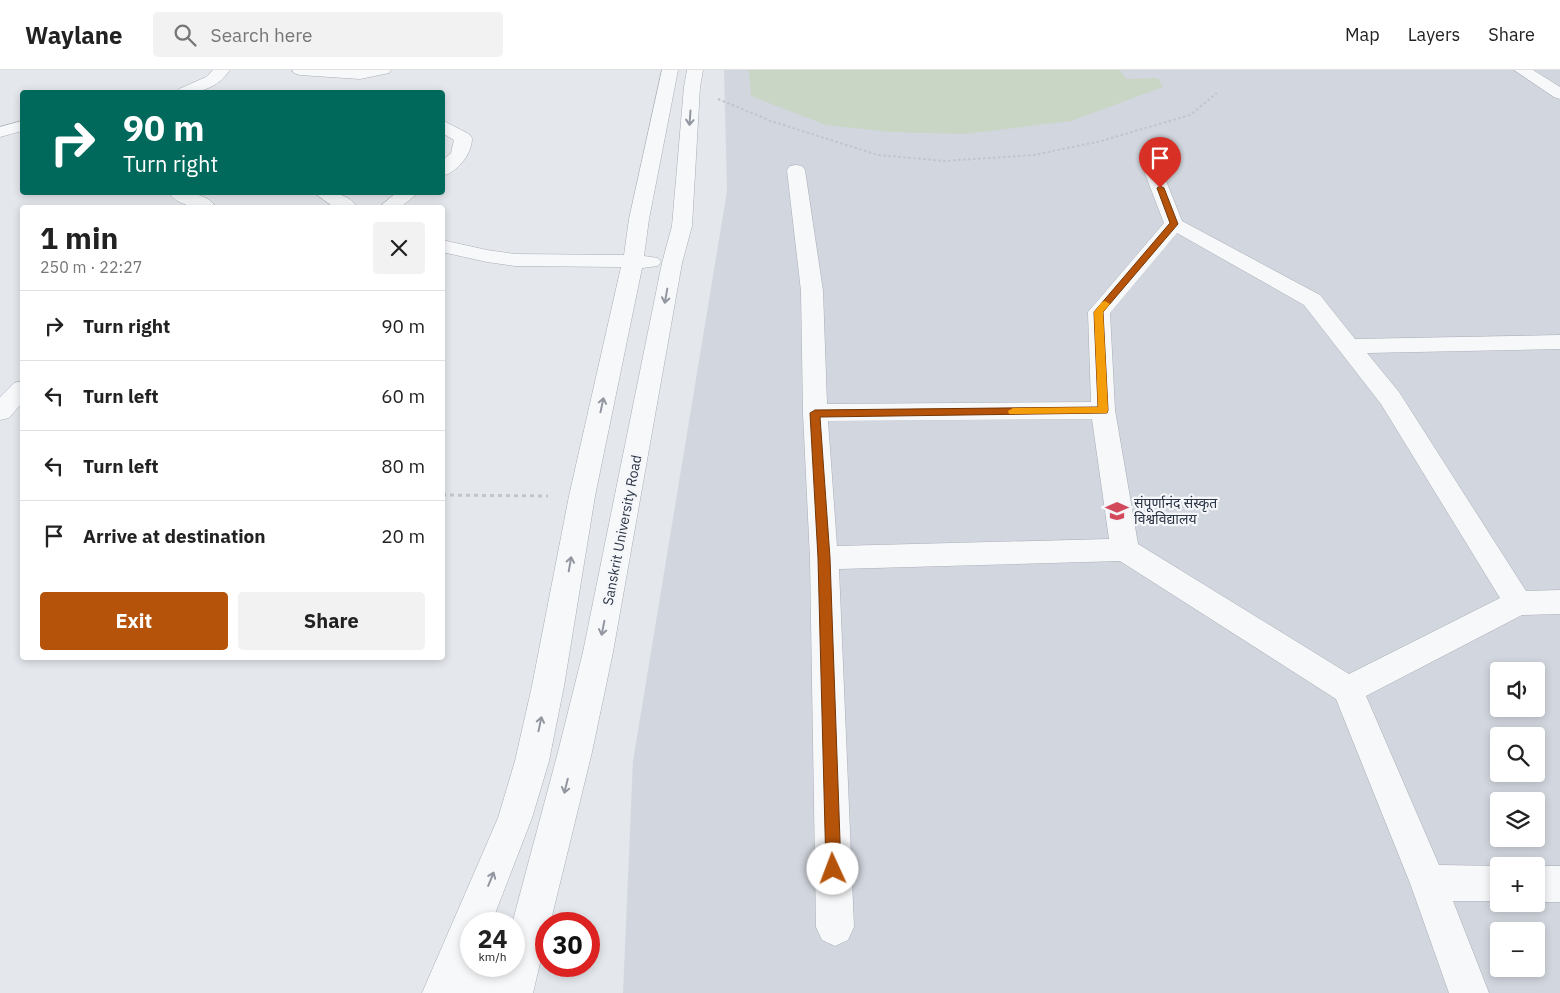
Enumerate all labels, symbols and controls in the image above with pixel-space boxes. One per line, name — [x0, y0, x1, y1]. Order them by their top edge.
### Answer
search box — [153, 12, 503, 57]
text: Waylane — [25, 19, 123, 51]
icon: search — [171, 21, 199, 49]
text: Search here — [211, 23, 312, 47]
text: Map — [1345, 23, 1380, 46]
text: Layers — [1408, 23, 1460, 46]
text: Share — [1488, 23, 1535, 46]
text: 90 m — [123, 105, 205, 151]
icon: right — [40, 110, 105, 175]
one-way arrow — [685, 110, 694, 126]
pin — [1139, 137, 1181, 188]
icon: arrive — [1146, 144, 1174, 172]
text: Turn right — [123, 149, 218, 178]
text: 1 min — [40, 218, 118, 257]
button: close — [373, 222, 425, 274]
text: 250 m · 22:27 — [40, 257, 142, 277]
one-way arrow — [661, 288, 670, 304]
icon: right — [40, 312, 68, 340]
text: Turn right — [83, 314, 170, 338]
text: 90 m — [381, 314, 425, 338]
icon: left — [40, 382, 68, 410]
text: Turn left — [83, 384, 159, 408]
text: 60 m — [381, 384, 425, 408]
one-way arrow — [598, 398, 607, 414]
icon: left — [40, 452, 68, 480]
street label: Sanskrit University Road — [599, 453, 645, 607]
text: Turn left — [83, 454, 159, 478]
text: 80 m — [381, 454, 425, 478]
place label: संपूर्णानंद संस्कृत विश्वविद्यालय — [1134, 494, 1218, 528]
school or university icon: संपूर्णानंद संस्कृत विश्वविद्यालय — [1104, 498, 1130, 524]
icon: arrive — [40, 522, 68, 550]
text: Arrive at destination — [83, 524, 266, 548]
text: 20 m — [381, 524, 425, 548]
one-way arrow — [565, 557, 575, 573]
button: Exit — [40, 592, 228, 650]
button: Share — [238, 592, 425, 650]
one-way arrow — [598, 619, 607, 635]
map controls — [1490, 662, 1545, 977]
button: sound — [1490, 662, 1545, 717]
one-way arrow — [536, 717, 545, 733]
button: search — [1490, 727, 1545, 782]
one-way arrow — [561, 777, 571, 793]
button: layers — [1490, 792, 1545, 847]
position arrow — [806, 842, 858, 894]
button: + — [1490, 857, 1545, 912]
one-way arrow — [486, 872, 496, 887]
speed limit sign: 30 — [535, 912, 600, 977]
text: 24 — [477, 922, 508, 955]
button: − — [1490, 922, 1545, 977]
text: km/h — [478, 949, 507, 964]

